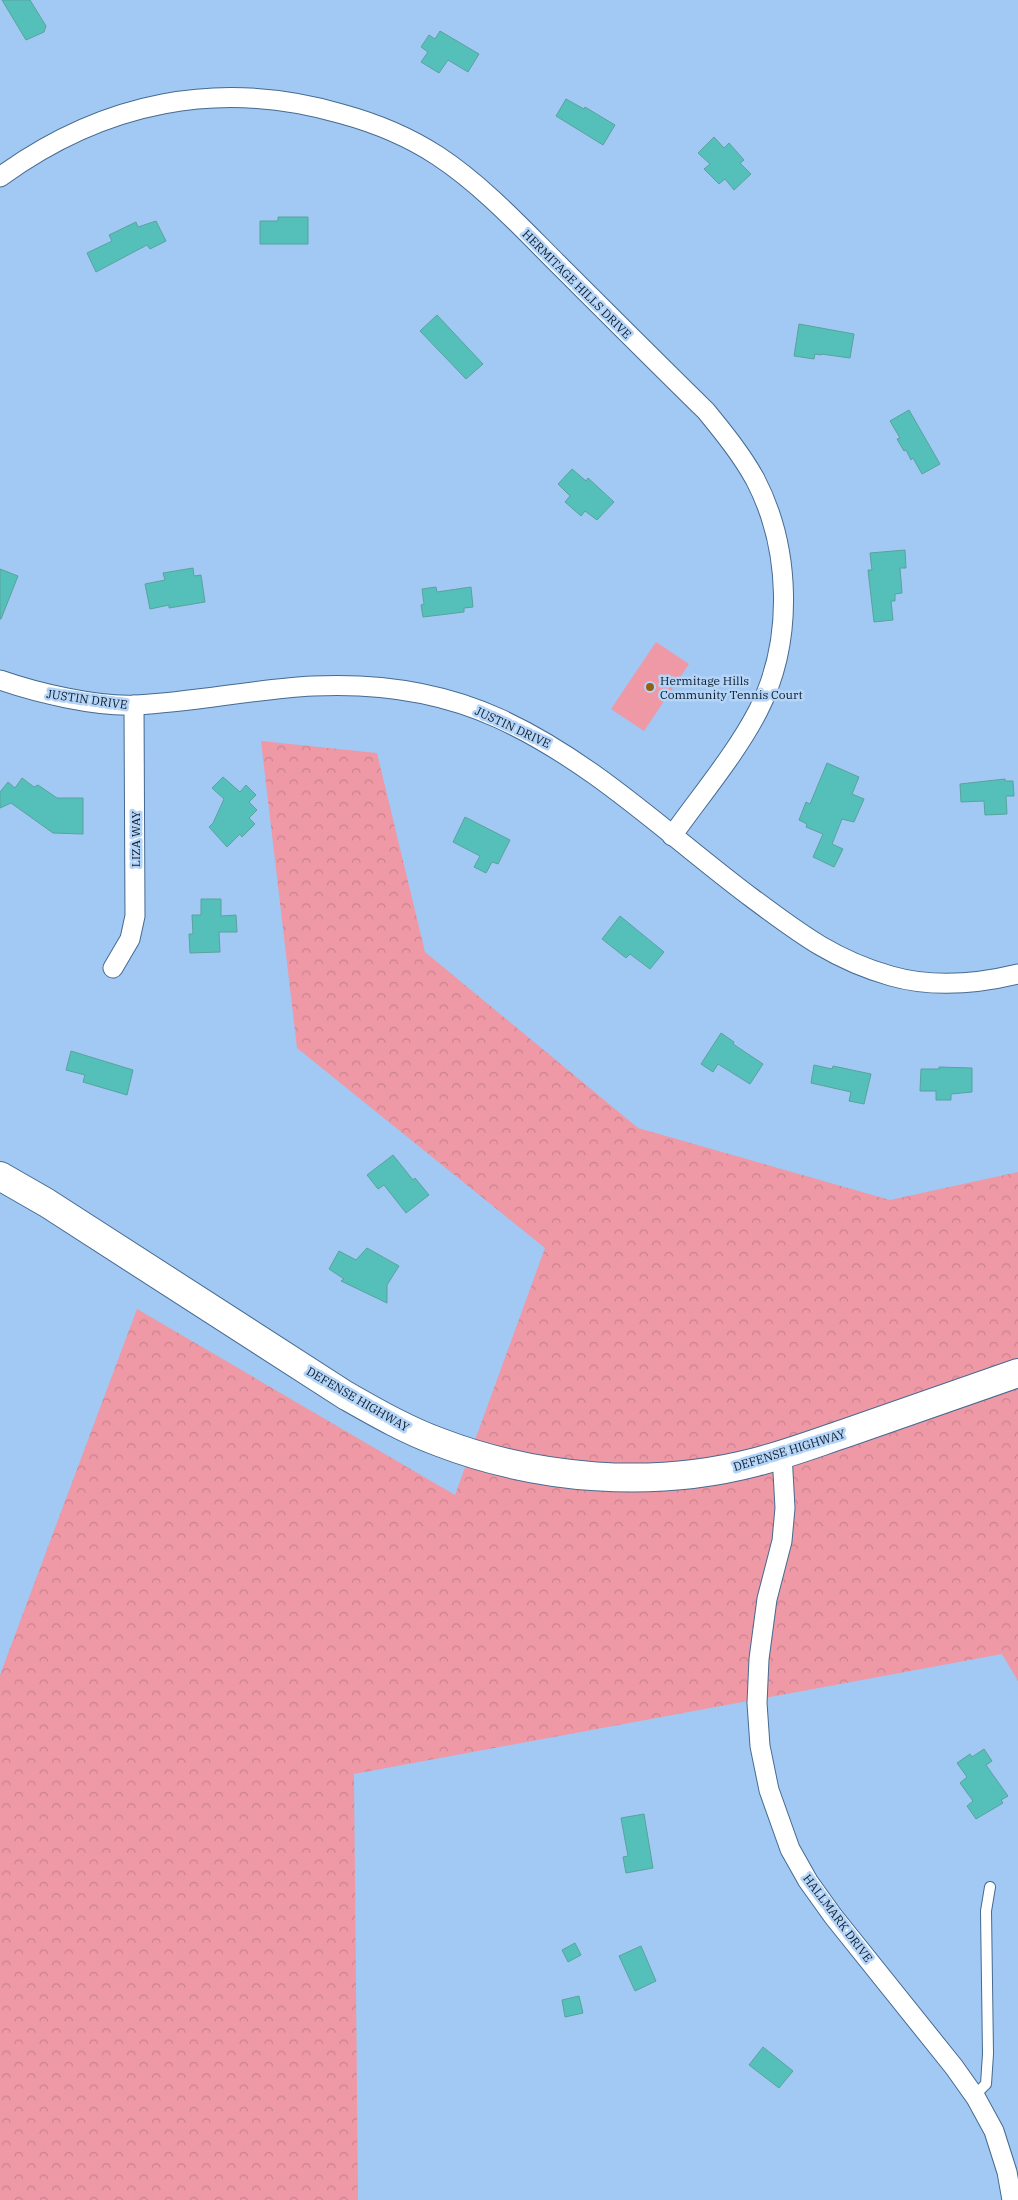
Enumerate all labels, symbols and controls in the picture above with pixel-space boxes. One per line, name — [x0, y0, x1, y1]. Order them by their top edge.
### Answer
street label: HERMITAGE HILLS DRIVE — [519, 226, 635, 342]
place label: Hermitage Hills Community Tennis Court — [660, 673, 803, 702]
marker: Hermitage Hills Community Tennis Court — [644, 681, 656, 693]
street label: JUSTIN DRIVE — [46, 686, 128, 712]
street label: JUSTIN DRIVE — [473, 703, 553, 751]
street label: LIZA WAY — [128, 810, 143, 867]
street label: DEFENSE HIGHWAY — [304, 1363, 412, 1435]
street label: DEFENSE HIGHWAY — [731, 1426, 847, 1474]
street label: HALLMARK DRIVE — [800, 1871, 876, 1965]

